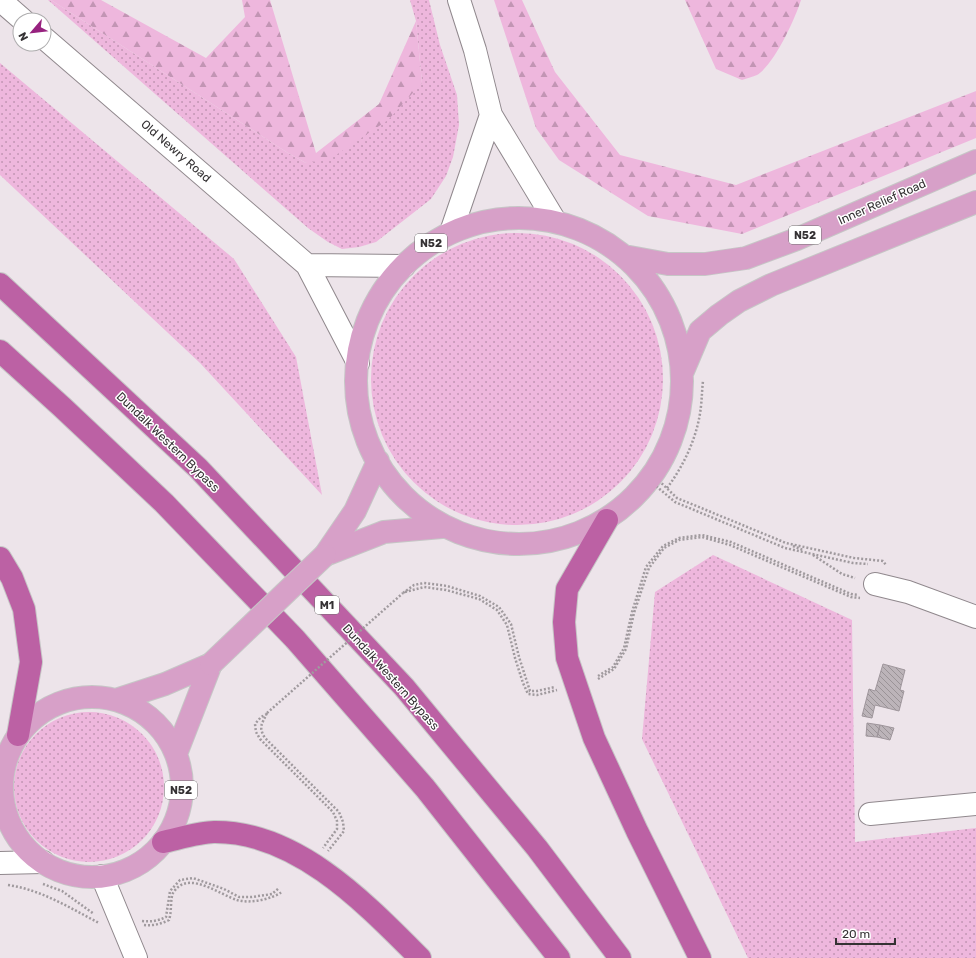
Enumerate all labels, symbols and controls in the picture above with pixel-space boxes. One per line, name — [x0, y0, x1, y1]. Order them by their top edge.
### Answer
north arrow — [12, 12, 52, 52]
text: N — [16, 30, 31, 43]
street label: Old Newry Road — [138, 117, 214, 185]
street label: Inner Relief Road — [836, 176, 928, 228]
road number: N52 — [789, 226, 821, 244]
road number: N52 — [415, 234, 447, 252]
street label: Dundalk Western Bypass — [114, 389, 222, 495]
road number: M1 — [315, 596, 339, 614]
street label: Dundalk Western Bypass — [340, 621, 442, 733]
road number: N52 — [165, 781, 197, 799]
scale bar — [836, 920, 895, 946]
text: 20 m — [842, 927, 870, 941]

